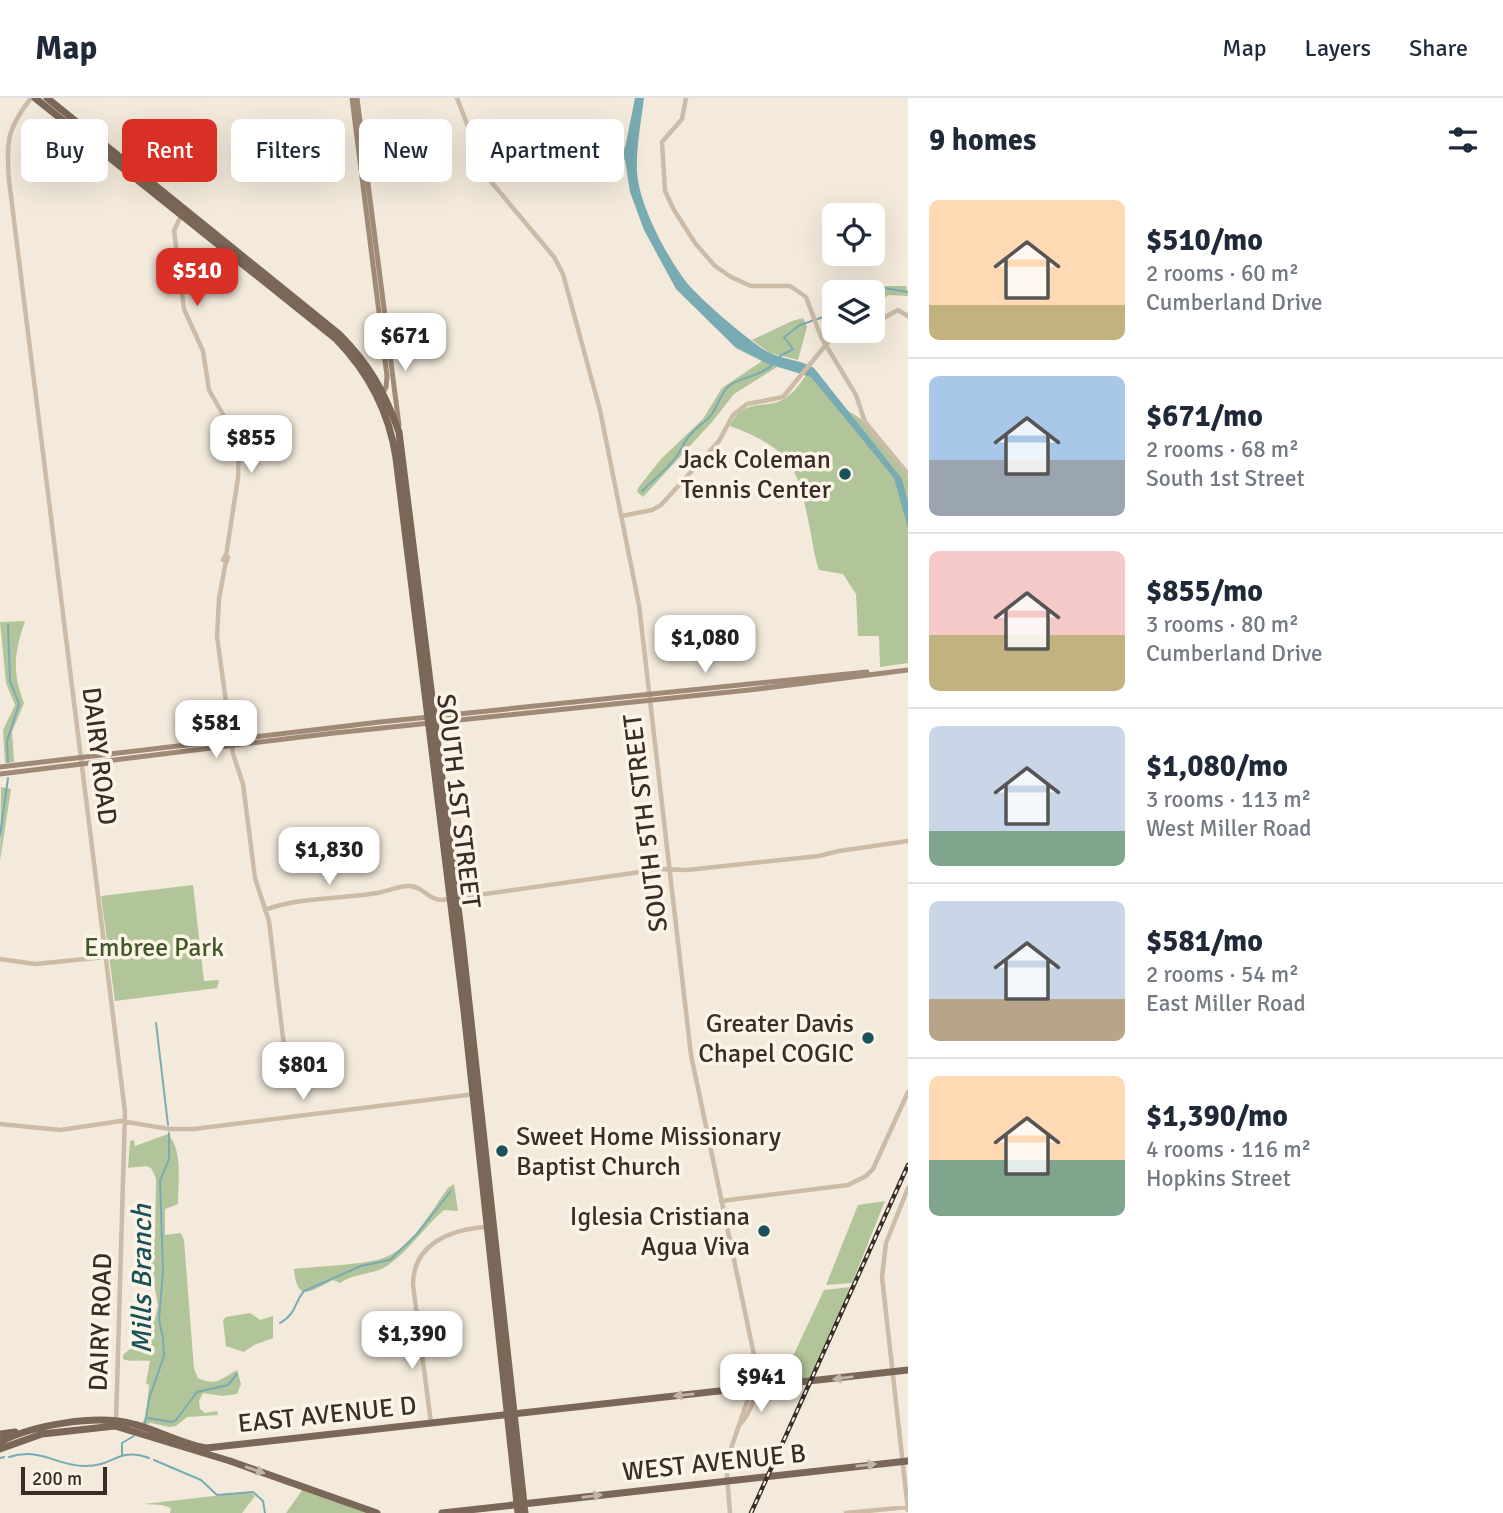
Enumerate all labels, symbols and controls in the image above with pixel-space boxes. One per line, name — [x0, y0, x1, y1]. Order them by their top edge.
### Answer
text: Map — [35, 28, 97, 69]
text: Map — [1222, 33, 1267, 63]
text: Layers — [1305, 33, 1371, 63]
text: Share — [1409, 33, 1468, 63]
chip: Buy — [21, 119, 108, 182]
chip: Rent — [122, 119, 217, 182]
chip: Filters — [231, 119, 345, 182]
chip: New — [359, 119, 452, 182]
chip: Apartment — [466, 119, 624, 182]
icon: filters — [1444, 121, 1482, 159]
text: 9 homes — [929, 122, 1036, 159]
map controls — [822, 203, 885, 343]
button: locate — [822, 203, 885, 266]
text: $510/mo — [1146, 222, 1263, 259]
icon: home — [985, 228, 1069, 312]
pin: $510 — [156, 248, 238, 308]
text: $510 — [172, 256, 222, 285]
text: 2 rooms · 60 m² — [1146, 259, 1299, 288]
button: layers — [822, 280, 885, 343]
text: Cumberland Drive — [1146, 288, 1322, 317]
pin: $671 — [364, 314, 446, 373]
text: $671 — [380, 321, 430, 350]
text: $671/mo — [1146, 398, 1263, 435]
icon: home — [985, 404, 1069, 488]
pin: $855 — [210, 416, 292, 475]
text: $855 — [226, 423, 276, 452]
text: 2 rooms · 68 m² — [1146, 435, 1299, 464]
place label: Jack Coleman Tennis Center — [678, 444, 831, 506]
text: South 1st Street — [1146, 464, 1304, 493]
marker: Jack Coleman Tennis Center — [837, 466, 853, 482]
text: $855/mo — [1146, 573, 1263, 610]
icon: home — [985, 579, 1069, 663]
text: 3 rooms · 80 m² — [1146, 610, 1299, 639]
pin: $1,080 — [648, 616, 762, 675]
text: $1,080 — [671, 623, 739, 652]
text: Cumberland Drive — [1146, 639, 1322, 668]
street label: DAIRY ROAD — [75, 685, 123, 827]
street label: SOUTH 1ST STREET — [429, 692, 487, 910]
pin: $581 — [175, 700, 257, 760]
text: $581 — [191, 708, 241, 737]
street label: SOUTH 5TH STREET — [617, 712, 675, 934]
text: $1,080/mo — [1146, 748, 1288, 785]
icon: home — [985, 754, 1069, 838]
text: 3 rooms · 113 m² — [1146, 785, 1311, 814]
text: West Miller Road — [1146, 814, 1311, 843]
pin: $1,830 — [272, 828, 386, 887]
text: $1,830 — [295, 835, 363, 864]
text: $581/mo — [1146, 923, 1263, 960]
icon: home — [985, 929, 1069, 1013]
park label: Embree Park — [84, 932, 224, 964]
text: 2 rooms · 54 m² — [1146, 960, 1299, 989]
text: East Miller Road — [1146, 989, 1306, 1018]
place label: Greater Davis Chapel COGIC — [698, 1008, 854, 1070]
marker: Greater Davis Chapel COGIC — [860, 1030, 876, 1046]
pin: $801 — [262, 1042, 344, 1102]
text: $801 — [278, 1050, 328, 1079]
text: $1,390/mo — [1146, 1098, 1288, 1135]
icon: home — [985, 1104, 1069, 1188]
place label: Sweet Home Missionary Baptist Church — [516, 1121, 781, 1183]
text: 4 rooms · 116 m² — [1146, 1135, 1311, 1164]
marker: Sweet Home Missionary Baptist Church — [494, 1143, 510, 1159]
text: Hopkins Street — [1146, 1164, 1291, 1193]
place label: Iglesia Cristiana Agua Viva — [570, 1201, 750, 1263]
water label: Mills Branch — [125, 1204, 159, 1354]
marker: Iglesia Cristiana Agua Viva — [756, 1223, 772, 1239]
street label: DAIRY ROAD — [83, 1252, 119, 1392]
pin: $1,390 — [355, 1312, 469, 1371]
text: $1,390 — [378, 1319, 446, 1348]
pin: $941 — [720, 1354, 802, 1414]
text: $941 — [736, 1362, 786, 1391]
one-way arrow — [832, 1372, 854, 1383]
street label: EAST AVENUE D — [236, 1390, 418, 1440]
one-way arrow — [672, 1390, 694, 1401]
street label: WEST AVENUE B — [621, 1437, 808, 1489]
one-way arrow — [856, 1460, 878, 1471]
scale bar — [21, 1464, 107, 1496]
one-way arrow — [244, 1465, 265, 1476]
text: 200 m — [32, 1467, 82, 1491]
one-way arrow — [581, 1491, 603, 1502]

